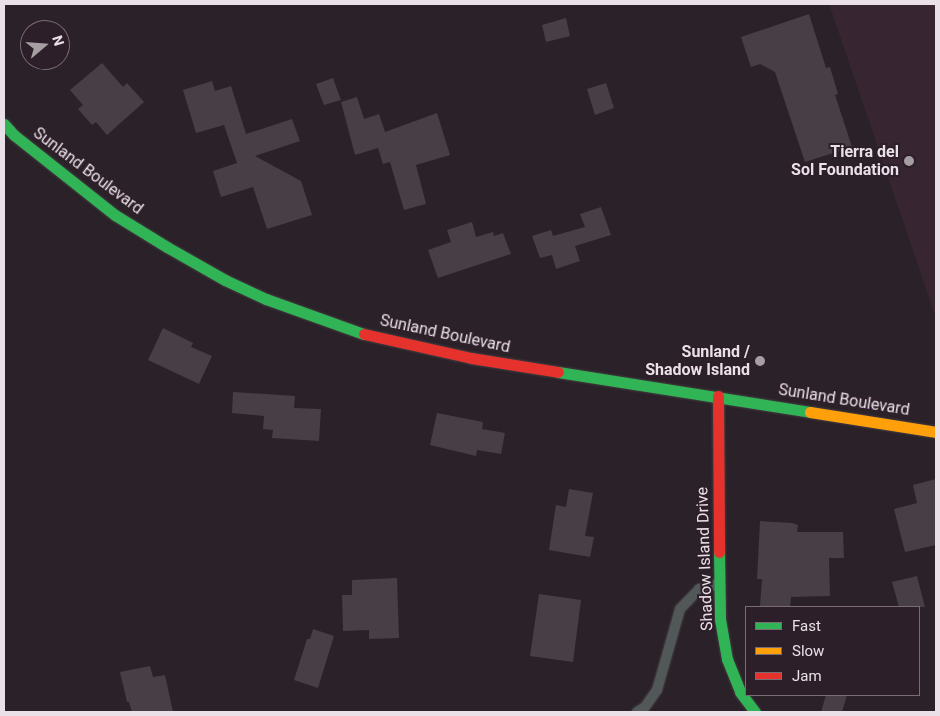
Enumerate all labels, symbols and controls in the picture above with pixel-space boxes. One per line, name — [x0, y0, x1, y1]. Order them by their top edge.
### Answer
north arrow — [20, 20, 70, 70]
text: N — [49, 33, 67, 48]
street label: Sunland Boulevard — [29, 123, 147, 219]
place label: Tierra del Sol Foundation — [791, 142, 899, 180]
marker: Tierra del Sol Foundation — [903, 155, 915, 167]
street label: Sunland Boulevard — [378, 311, 512, 357]
place label: Sunland / Shadow Island — [645, 342, 750, 380]
marker: Sunland / Shadow Island — [754, 355, 766, 367]
street label: Sunland Boulevard — [777, 380, 911, 420]
street label: Shadow Island Drive — [693, 487, 717, 631]
legend — [745, 606, 920, 696]
text: Fast — [792, 617, 821, 635]
text: Slow — [792, 642, 824, 660]
text: Jam — [792, 667, 822, 685]

